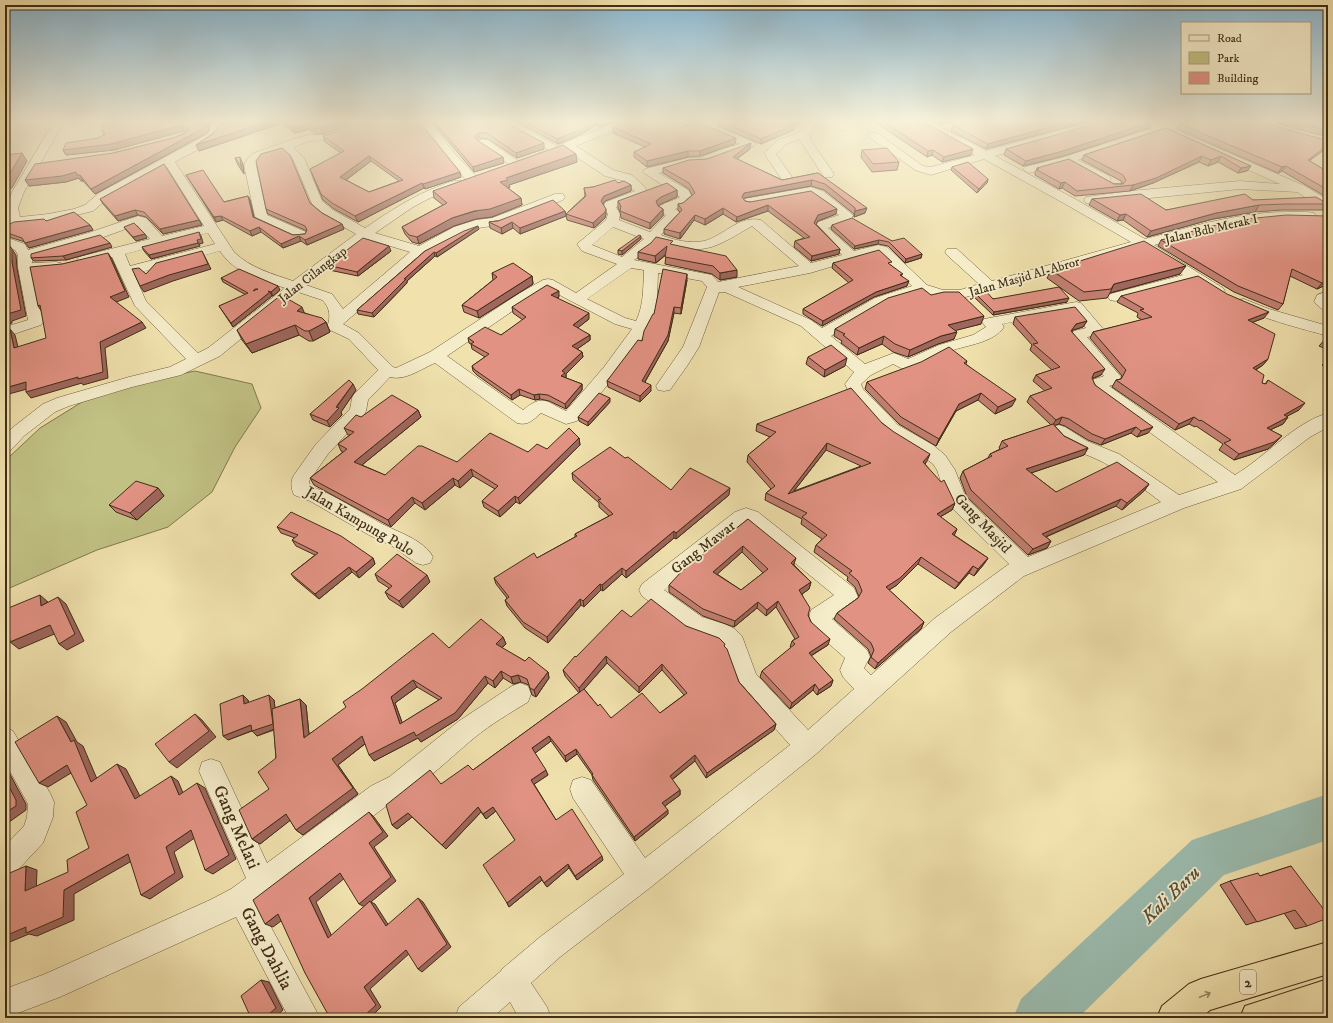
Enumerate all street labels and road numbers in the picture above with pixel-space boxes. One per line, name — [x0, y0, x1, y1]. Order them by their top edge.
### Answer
street label: Jalan Bdb Merak I — [1162, 210, 1259, 248]
street label: Jalan Cilangkap — [274, 243, 350, 307]
street label: Jalan Masjid Al-Abror — [966, 253, 1082, 302]
street label: Jalan Kampung Pulo — [300, 481, 418, 560]
street label: Gang Masjid — [950, 489, 1016, 558]
street label: Gang Mawar — [667, 516, 740, 579]
street label: Gang Melati — [208, 782, 264, 873]
street label: Gang Dahlia — [235, 903, 297, 994]
road number: 2 — [1240, 970, 1256, 994]

